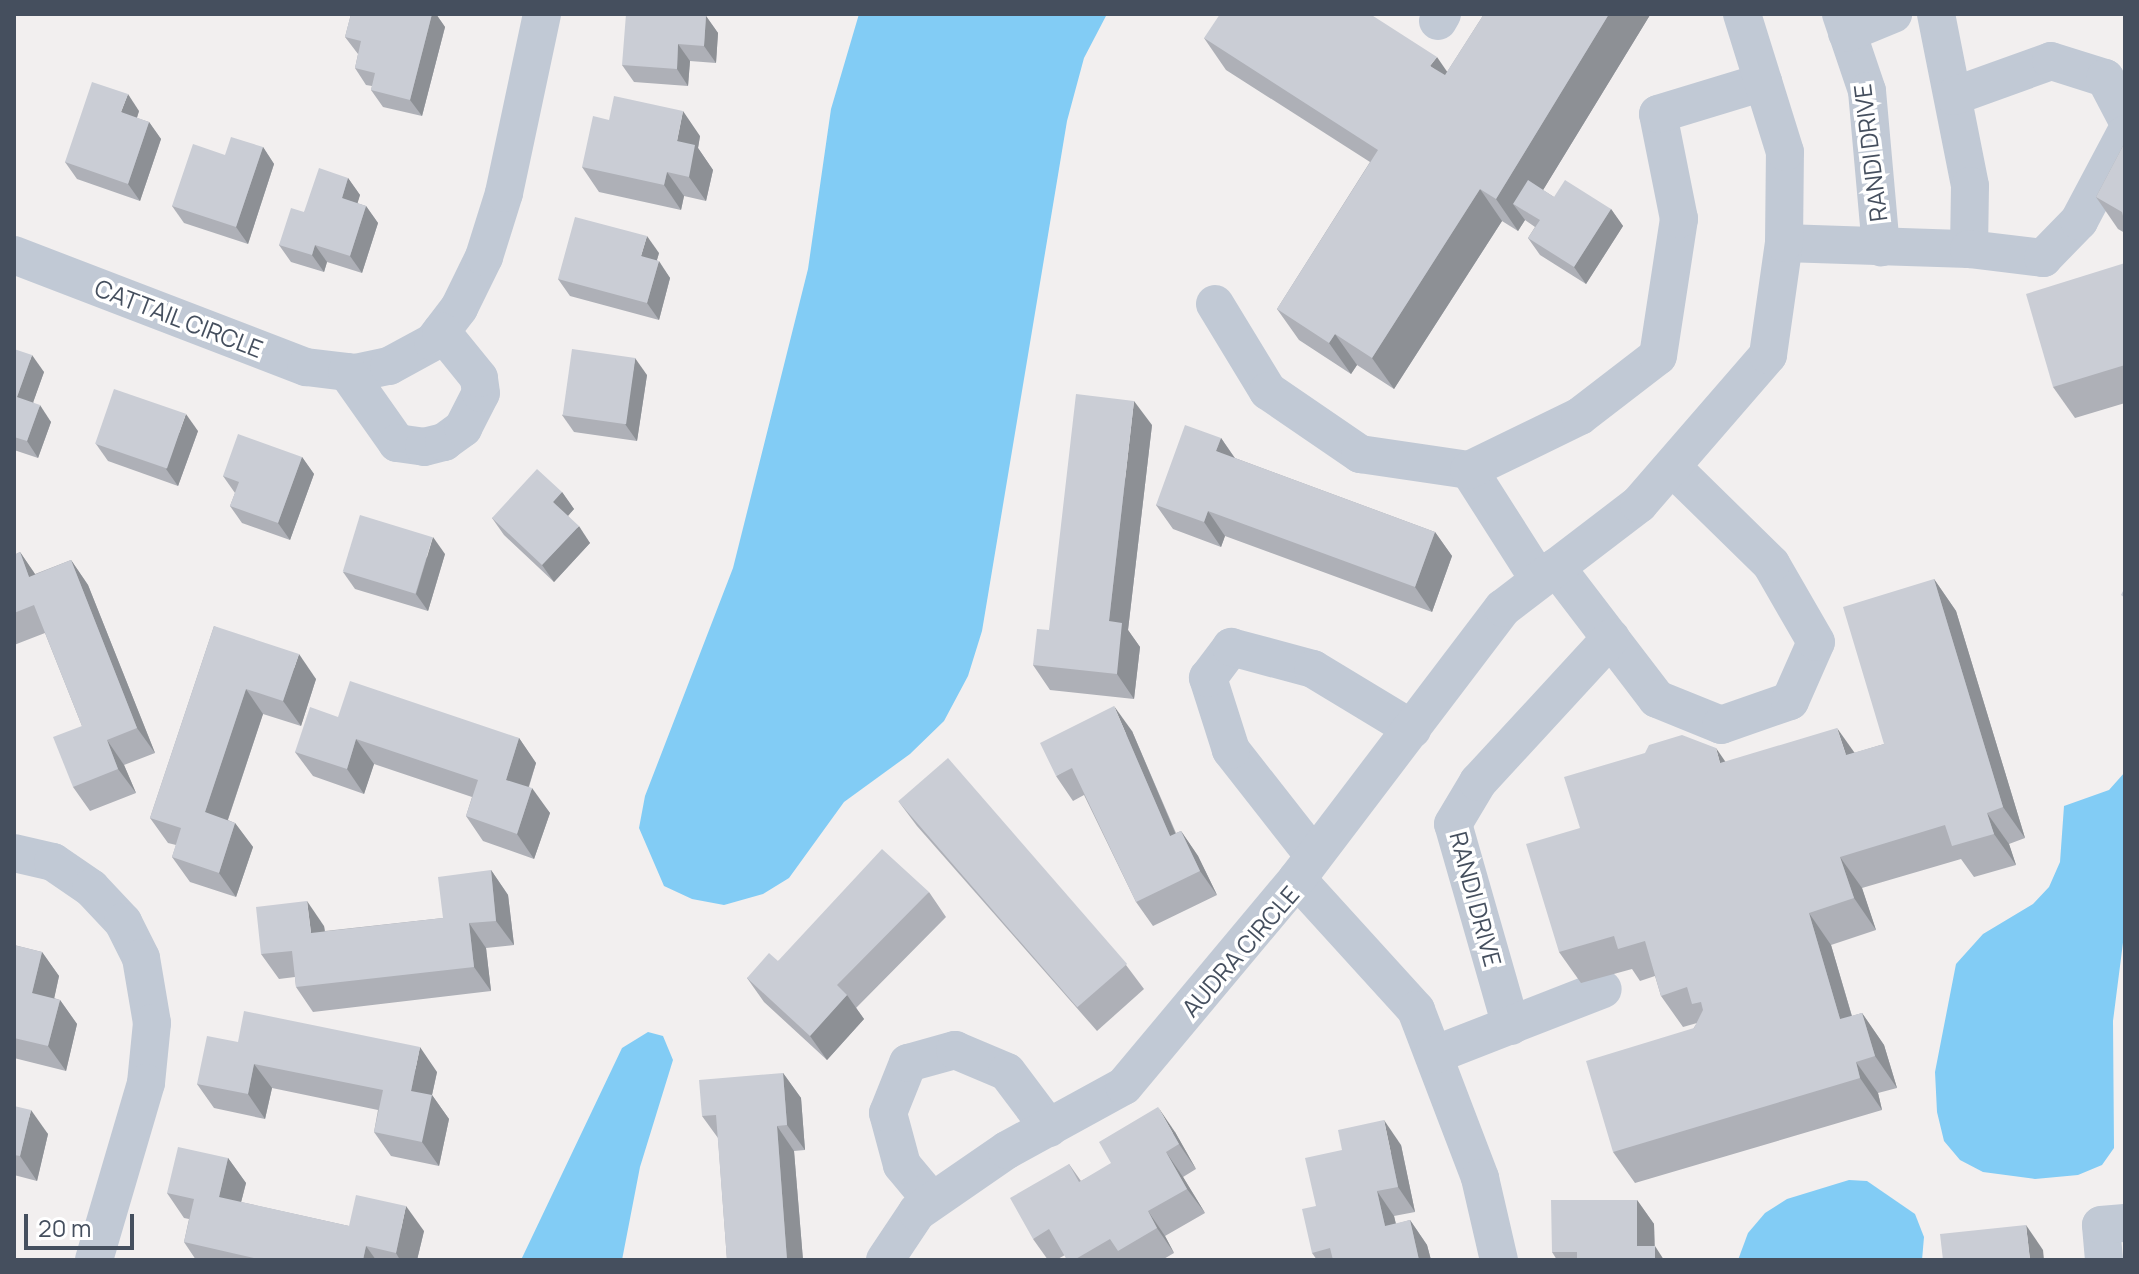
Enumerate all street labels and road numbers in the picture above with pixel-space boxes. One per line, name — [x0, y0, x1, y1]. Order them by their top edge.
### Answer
street label: RANDI DRIVE — [1847, 83, 1893, 223]
street label: CATTAIL CIRCLE — [90, 273, 268, 363]
street label: RANDI DRIVE — [1444, 828, 1508, 970]
street label: AUDRA CIRCLE — [1175, 880, 1305, 1022]

